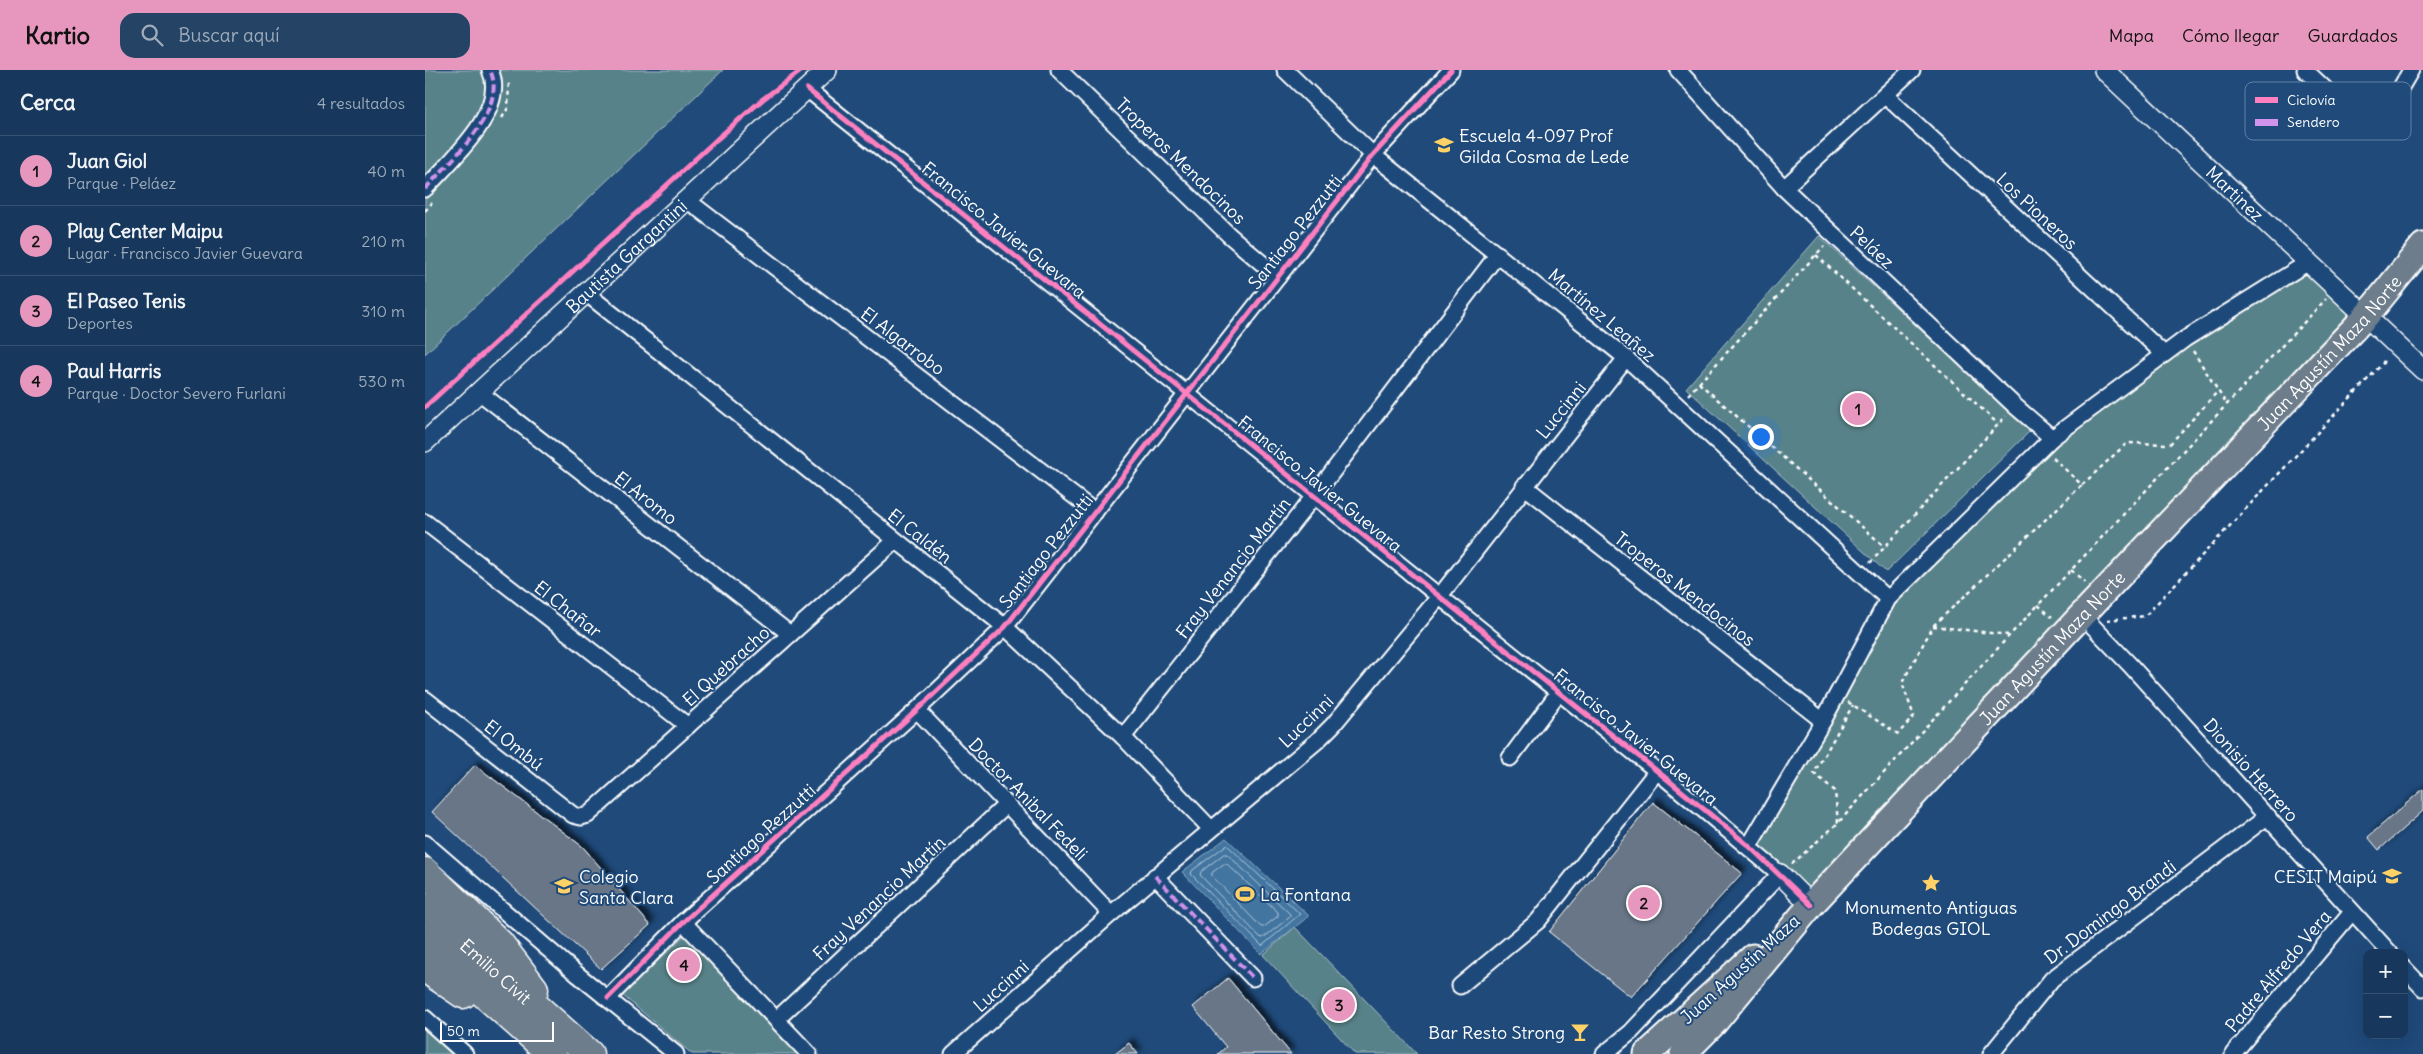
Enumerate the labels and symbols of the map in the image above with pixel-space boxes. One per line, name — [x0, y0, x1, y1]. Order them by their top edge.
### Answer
legend — [2245, 82, 2411, 140]
text: Ciclovía — [2287, 91, 2335, 109]
street label: Troperos Mendocinos — [1111, 93, 1251, 229]
text: Sendero — [2287, 113, 2340, 131]
place label: Escuela 4-097 Prof Gilda Cosma de Lede — [1459, 124, 1629, 168]
school or university icon: Escuela 4-097 Prof Gilda Cosma de Lede — [1433, 134, 1455, 156]
street label: Francisco Javier Guevara — [917, 157, 1091, 303]
street label: Martinez — [2201, 161, 2269, 226]
street label: Los Pioneros — [1992, 168, 2082, 254]
street label: Santiago Pezzutti — [1243, 170, 1347, 294]
street label: Bautista Gargantini — [561, 194, 692, 318]
street label: Peláez — [1845, 221, 1899, 274]
street label: Martínez Leañez — [1544, 263, 1661, 367]
street label: Juan Agustín Maza Norte — [2252, 270, 2406, 435]
street label: El Algarrobo — [856, 302, 950, 380]
street label: Luccinni — [1531, 377, 1591, 443]
pin: 1 — [1842, 390, 1874, 428]
street label: Francisco Javier Guevara — [1233, 411, 1407, 557]
your location — [1748, 424, 1774, 450]
street label: El Aromo — [610, 466, 682, 530]
street label: Santiago Pezzutti — [994, 489, 1098, 613]
street label: Fray Venancio Martín — [1171, 493, 1295, 643]
street label: El Caldén — [883, 504, 957, 568]
street label: Troperos Mendocinos — [1610, 527, 1760, 651]
street label: Juan Agustín Maza Norte — [1974, 566, 2130, 730]
street label: El Chañar — [530, 575, 607, 643]
street label: El Quebracho — [678, 621, 774, 711]
street label: Francisco Javier Guevara — [1549, 664, 1723, 810]
street label: Luccinni — [1274, 689, 1338, 753]
street label: Dionisio Herrero — [2198, 713, 2304, 827]
street label: El Ombú — [480, 715, 548, 775]
street label: Doctor Anibal Fedeli — [964, 733, 1092, 865]
street label: Santiago Pezzutti — [702, 779, 820, 889]
street label: Fray Venancio Martín — [808, 831, 950, 965]
street label: Dr. Domingo Brandi — [2040, 855, 2180, 969]
place label: Colegio Santa Clara — [579, 865, 674, 909]
place label: CESIT Maipú — [2274, 865, 2377, 888]
school or university icon: CESIT Maipú — [2381, 865, 2403, 887]
place icon: Monumento Antiguas Bodegas GIOL — [1920, 872, 1942, 894]
school or university icon: Colegio Santa Clara — [553, 875, 575, 897]
sports icon: La Fontana — [1234, 883, 1256, 905]
place label: La Fontana — [1260, 883, 1351, 906]
pin: 2 — [1628, 884, 1660, 922]
place label: Monumento Antiguas Bodegas GIOL — [1845, 896, 2017, 940]
street label: Padre Alfredo Vera — [2220, 905, 2336, 1037]
street label: Juan Agustín Maza — [1675, 909, 1805, 1029]
street label: Emilio Civit — [456, 933, 536, 1009]
pin: 4 — [668, 946, 700, 984]
street label: Luccinni — [968, 955, 1034, 1017]
pin: 3 — [1323, 986, 1355, 1024]
scale bar — [440, 1019, 554, 1042]
place label: Bar Resto Strong — [1428, 1021, 1565, 1044]
bar icon: Bar Resto Strong — [1569, 1021, 1591, 1043]

